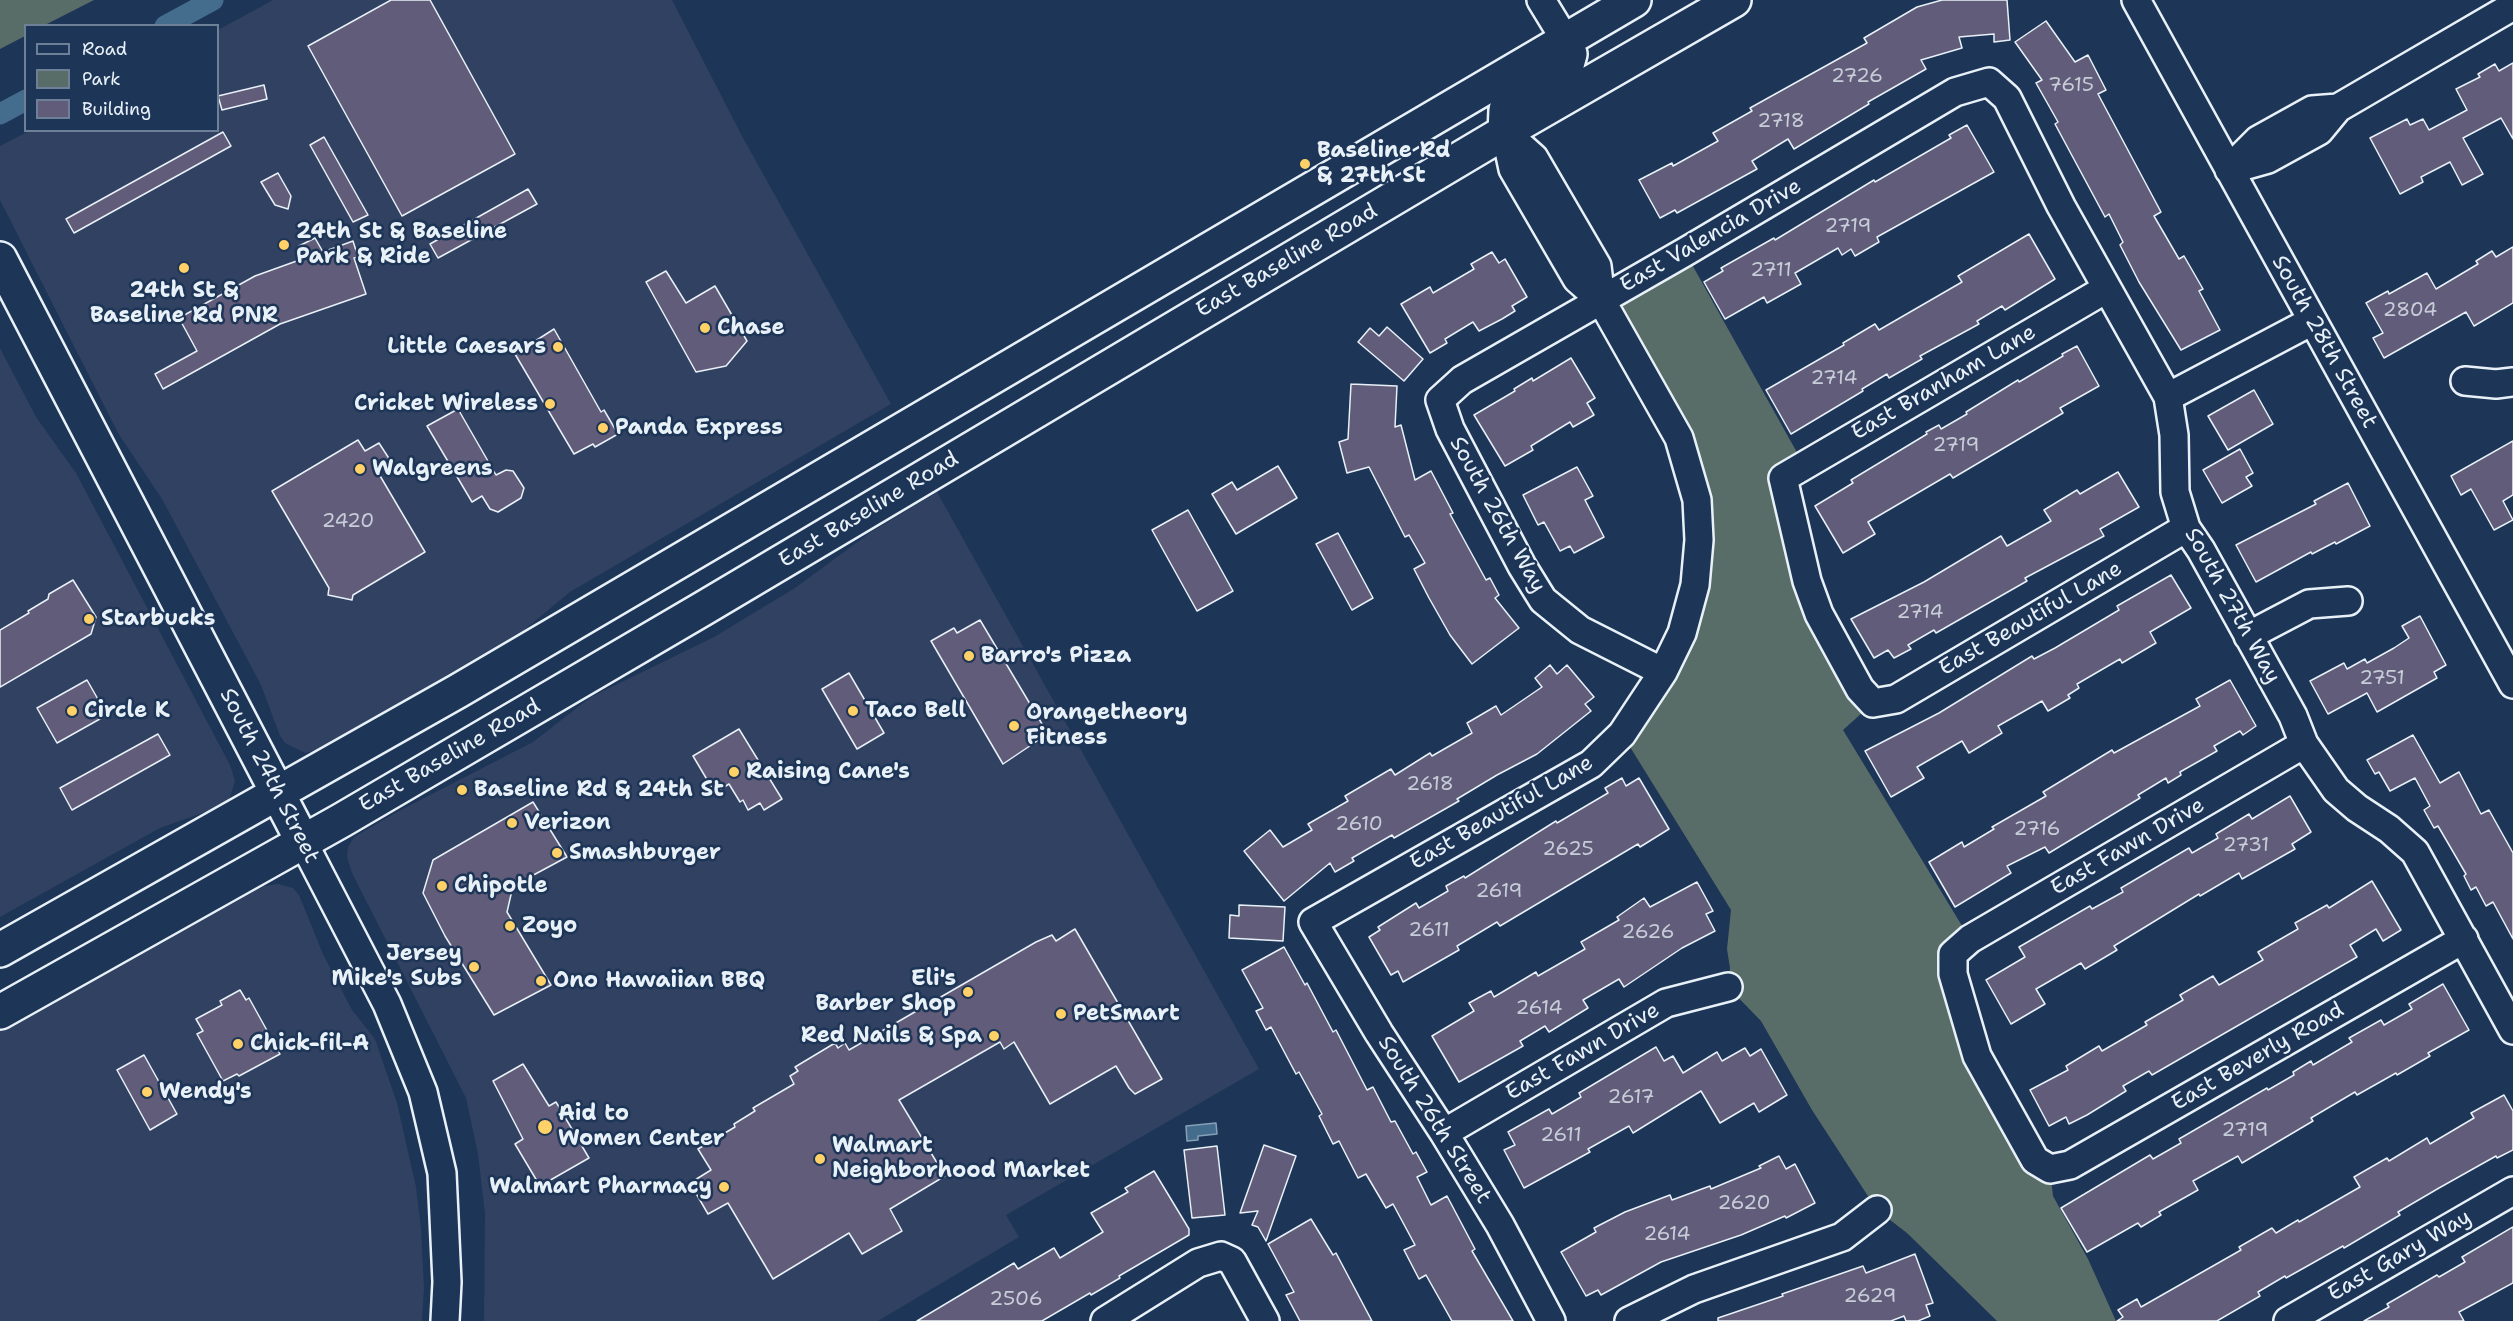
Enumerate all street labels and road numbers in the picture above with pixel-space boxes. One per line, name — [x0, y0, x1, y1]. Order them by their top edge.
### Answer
street label: East Valencia Drive — [1616, 173, 1806, 299]
street label: East Baseline Road — [1192, 198, 1382, 324]
street label: South 28th Street — [2266, 251, 2382, 433]
street label: East Branham Lane — [1847, 319, 2041, 447]
street label: South 26th Way — [1443, 432, 1551, 598]
street label: East Baseline Road — [774, 446, 964, 574]
street label: South 27th Way — [2178, 523, 2286, 689]
street label: East Beautiful Lane — [1935, 556, 2127, 682]
street label: South 24th Street — [213, 684, 325, 868]
street label: East Baseline Road — [355, 693, 545, 819]
street label: East Beautiful Lane — [1406, 750, 1598, 876]
street label: East Fawn Drive — [2047, 792, 2209, 902]
street label: East Fawn Drive — [1502, 997, 1664, 1107]
street label: East Beverly Road — [2167, 997, 2349, 1117]
street label: South 26th Street — [1372, 1031, 1496, 1209]
street label: East Gary Way — [2324, 1204, 2476, 1308]

